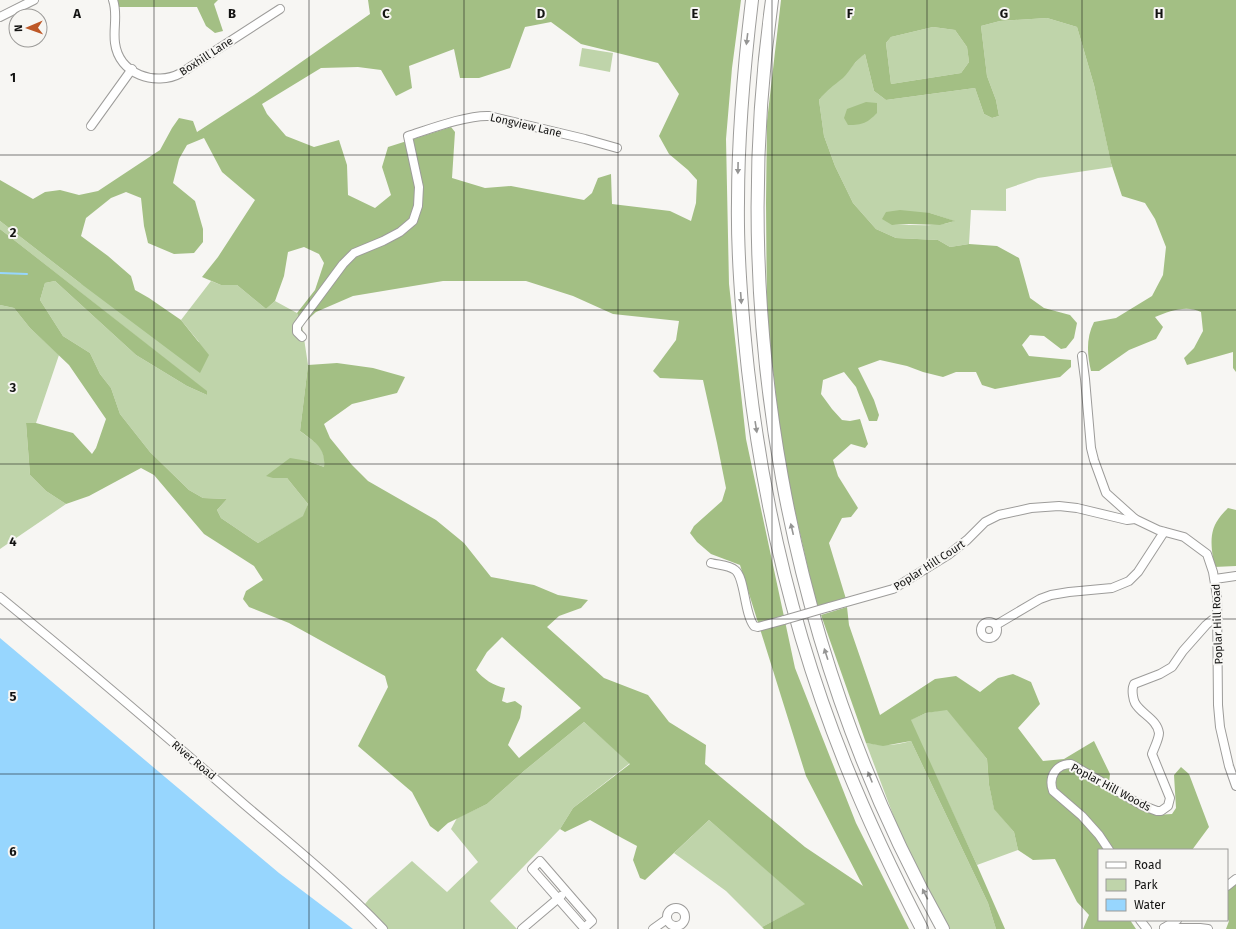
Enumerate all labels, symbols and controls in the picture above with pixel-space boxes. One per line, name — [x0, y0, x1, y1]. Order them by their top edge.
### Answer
text: A — [72, 6, 81, 21]
text: B — [228, 6, 236, 21]
text: C — [382, 6, 390, 21]
text: D — [537, 6, 546, 21]
text: E — [692, 6, 699, 21]
text: F — [847, 6, 854, 21]
text: G — [1000, 6, 1008, 21]
text: H — [1155, 6, 1163, 21]
north arrow — [8, 8, 48, 48]
text: N — [12, 24, 25, 32]
one-way arrow — [744, 33, 751, 45]
street label: Boxhill Lane — [177, 34, 235, 78]
text: 1 — [10, 70, 16, 85]
street label: Longview Lane — [489, 111, 563, 140]
one-way arrow — [735, 162, 742, 174]
text: 2 — [10, 225, 17, 240]
one-way arrow — [738, 292, 744, 304]
text: 3 — [9, 380, 17, 395]
one-way arrow — [753, 421, 759, 433]
one-way arrow — [789, 523, 795, 535]
text: 4 — [9, 534, 17, 549]
street label: Poplar Hill Court — [891, 538, 967, 593]
street label: Poplar Hill Road — [1210, 583, 1225, 665]
one-way arrow — [823, 648, 829, 660]
text: 5 — [10, 689, 17, 704]
street label: River Road — [169, 738, 218, 783]
street label: Poplar Hill Woods — [1068, 761, 1153, 814]
one-way arrow — [867, 771, 873, 782]
text: 6 — [9, 844, 17, 859]
legend — [1098, 849, 1228, 921]
text: Road — [1134, 858, 1162, 872]
text: Park — [1134, 878, 1158, 892]
one-way arrow — [921, 889, 928, 900]
text: Water — [1134, 898, 1166, 912]

